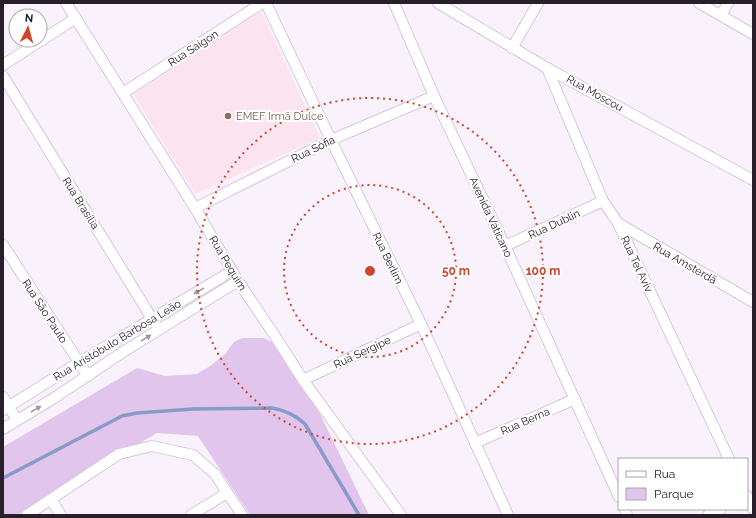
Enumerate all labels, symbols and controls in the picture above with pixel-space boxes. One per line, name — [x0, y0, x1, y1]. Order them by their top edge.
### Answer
north arrow — [8, 8, 48, 48]
text: N — [24, 12, 34, 25]
street label: Rua Saigon — [166, 27, 221, 69]
street label: Rua Moscou — [564, 72, 625, 114]
place label: EMEF Irmã Dulce — [236, 110, 324, 123]
marker: EMEF Irmã Dulce — [223, 111, 233, 121]
street label: Rua Sófia — [289, 133, 337, 166]
street label: Rua Brasília — [60, 175, 102, 232]
street label: Avenida Vaticano — [466, 175, 515, 260]
street label: Rua Dublin — [526, 207, 582, 242]
street label: Rua Berlim — [370, 230, 406, 286]
street label: Rua Pequim — [206, 234, 249, 293]
street label: Rua Tel Aviv — [618, 234, 655, 294]
street label: Rua Amsterdã — [651, 240, 719, 287]
centre of rings — [363, 264, 377, 278]
text: 50 m — [442, 264, 470, 278]
text: 100 m — [526, 264, 560, 278]
street label: Rua São Paulo — [19, 277, 70, 346]
one-way arrow — [194, 287, 204, 295]
street label: Rua Aristóbulo Barbosa Leão — [51, 297, 184, 384]
street label: Rua Sergipe — [331, 333, 393, 371]
one-way arrow — [140, 335, 152, 342]
one-way arrow — [30, 405, 42, 412]
street label: Rua Berna — [499, 405, 552, 438]
legend — [618, 458, 748, 510]
text: Rua — [654, 467, 675, 481]
text: Parque — [654, 487, 694, 501]

